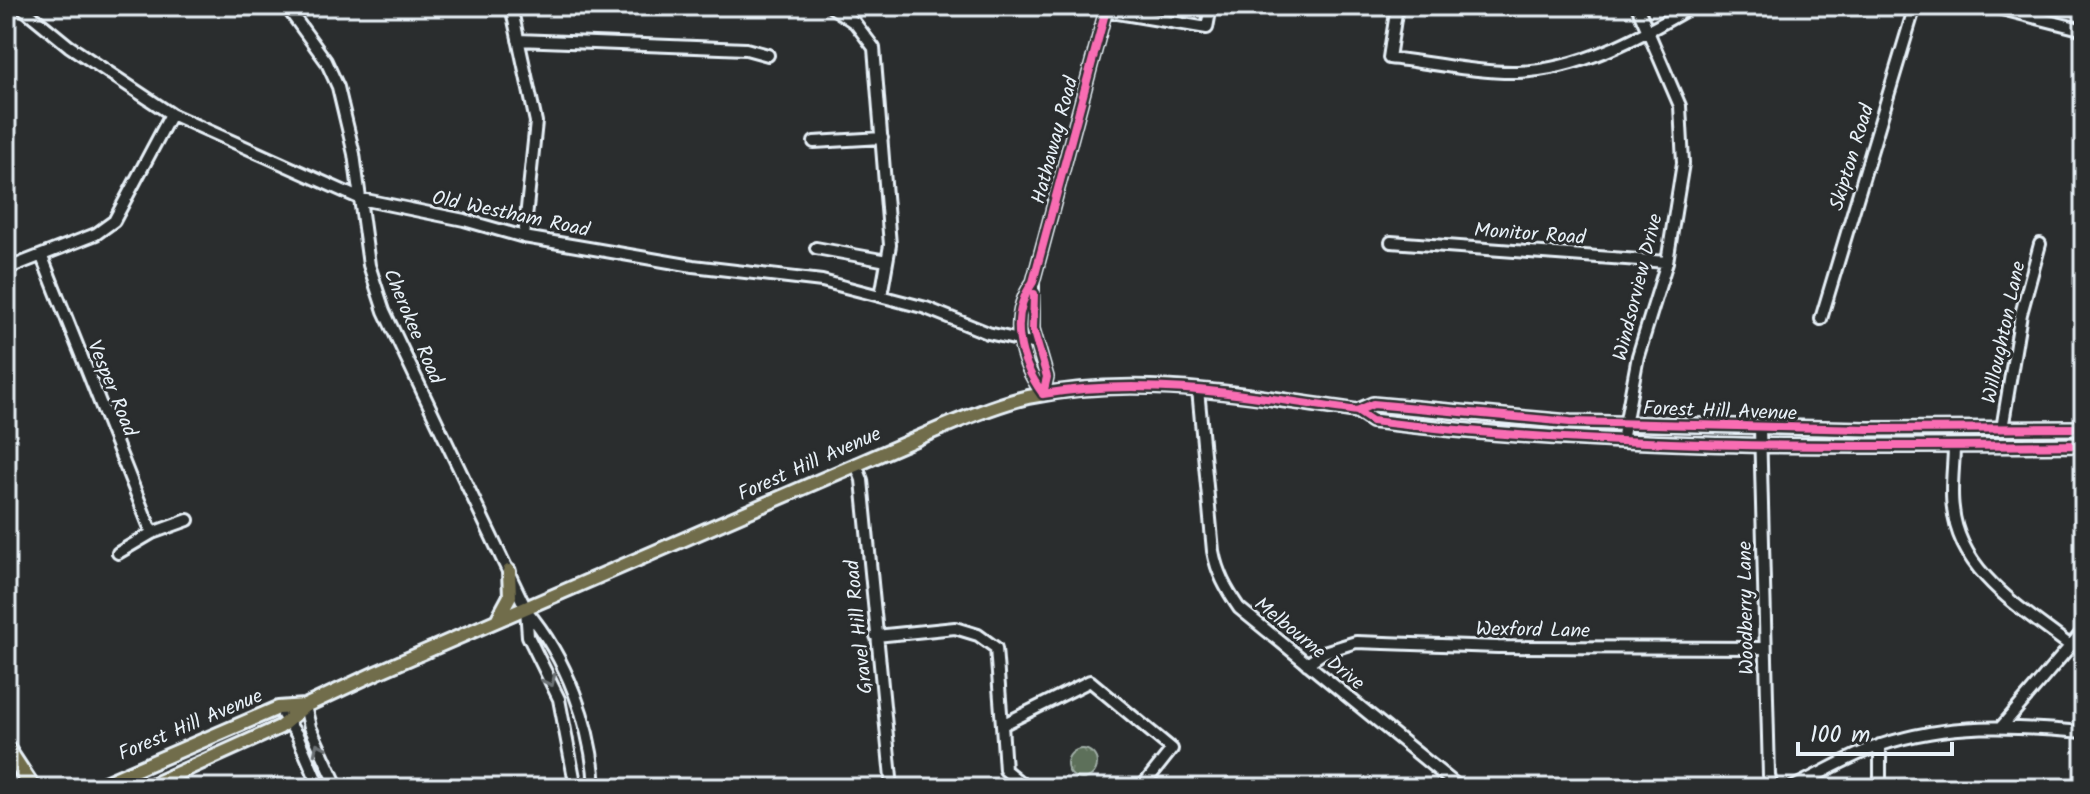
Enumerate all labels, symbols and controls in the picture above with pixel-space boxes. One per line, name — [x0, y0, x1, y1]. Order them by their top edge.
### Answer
street label: Hathaway Road — [1024, 72, 1089, 208]
street label: Skipton Road — [1822, 99, 1885, 215]
street label: Old Westham Road — [429, 183, 593, 247]
street label: Windsorview Drive — [1605, 211, 1673, 364]
street label: Monitor Road — [1473, 215, 1588, 255]
street label: Willoughton Lane — [1974, 258, 2036, 406]
street label: Cherokee Road — [373, 264, 451, 391]
street label: Vesper Road — [77, 336, 145, 443]
street label: Forest Hill Avenue — [1642, 393, 1798, 431]
street label: Forest Hill Avenue — [733, 419, 887, 511]
street label: Woodberry Lane — [1730, 541, 1764, 675]
street label: Gravel Hill Road — [837, 557, 883, 695]
street label: Melbourne Drive — [1246, 590, 1371, 699]
street label: Wexford Lane — [1476, 614, 1590, 648]
one-way arrow — [541, 673, 556, 688]
street label: Forest Hill Avenue — [114, 681, 268, 771]
scale bar — [1798, 706, 1952, 756]
text: 100 m — [1810, 716, 1870, 755]
one-way arrow — [313, 741, 329, 756]

